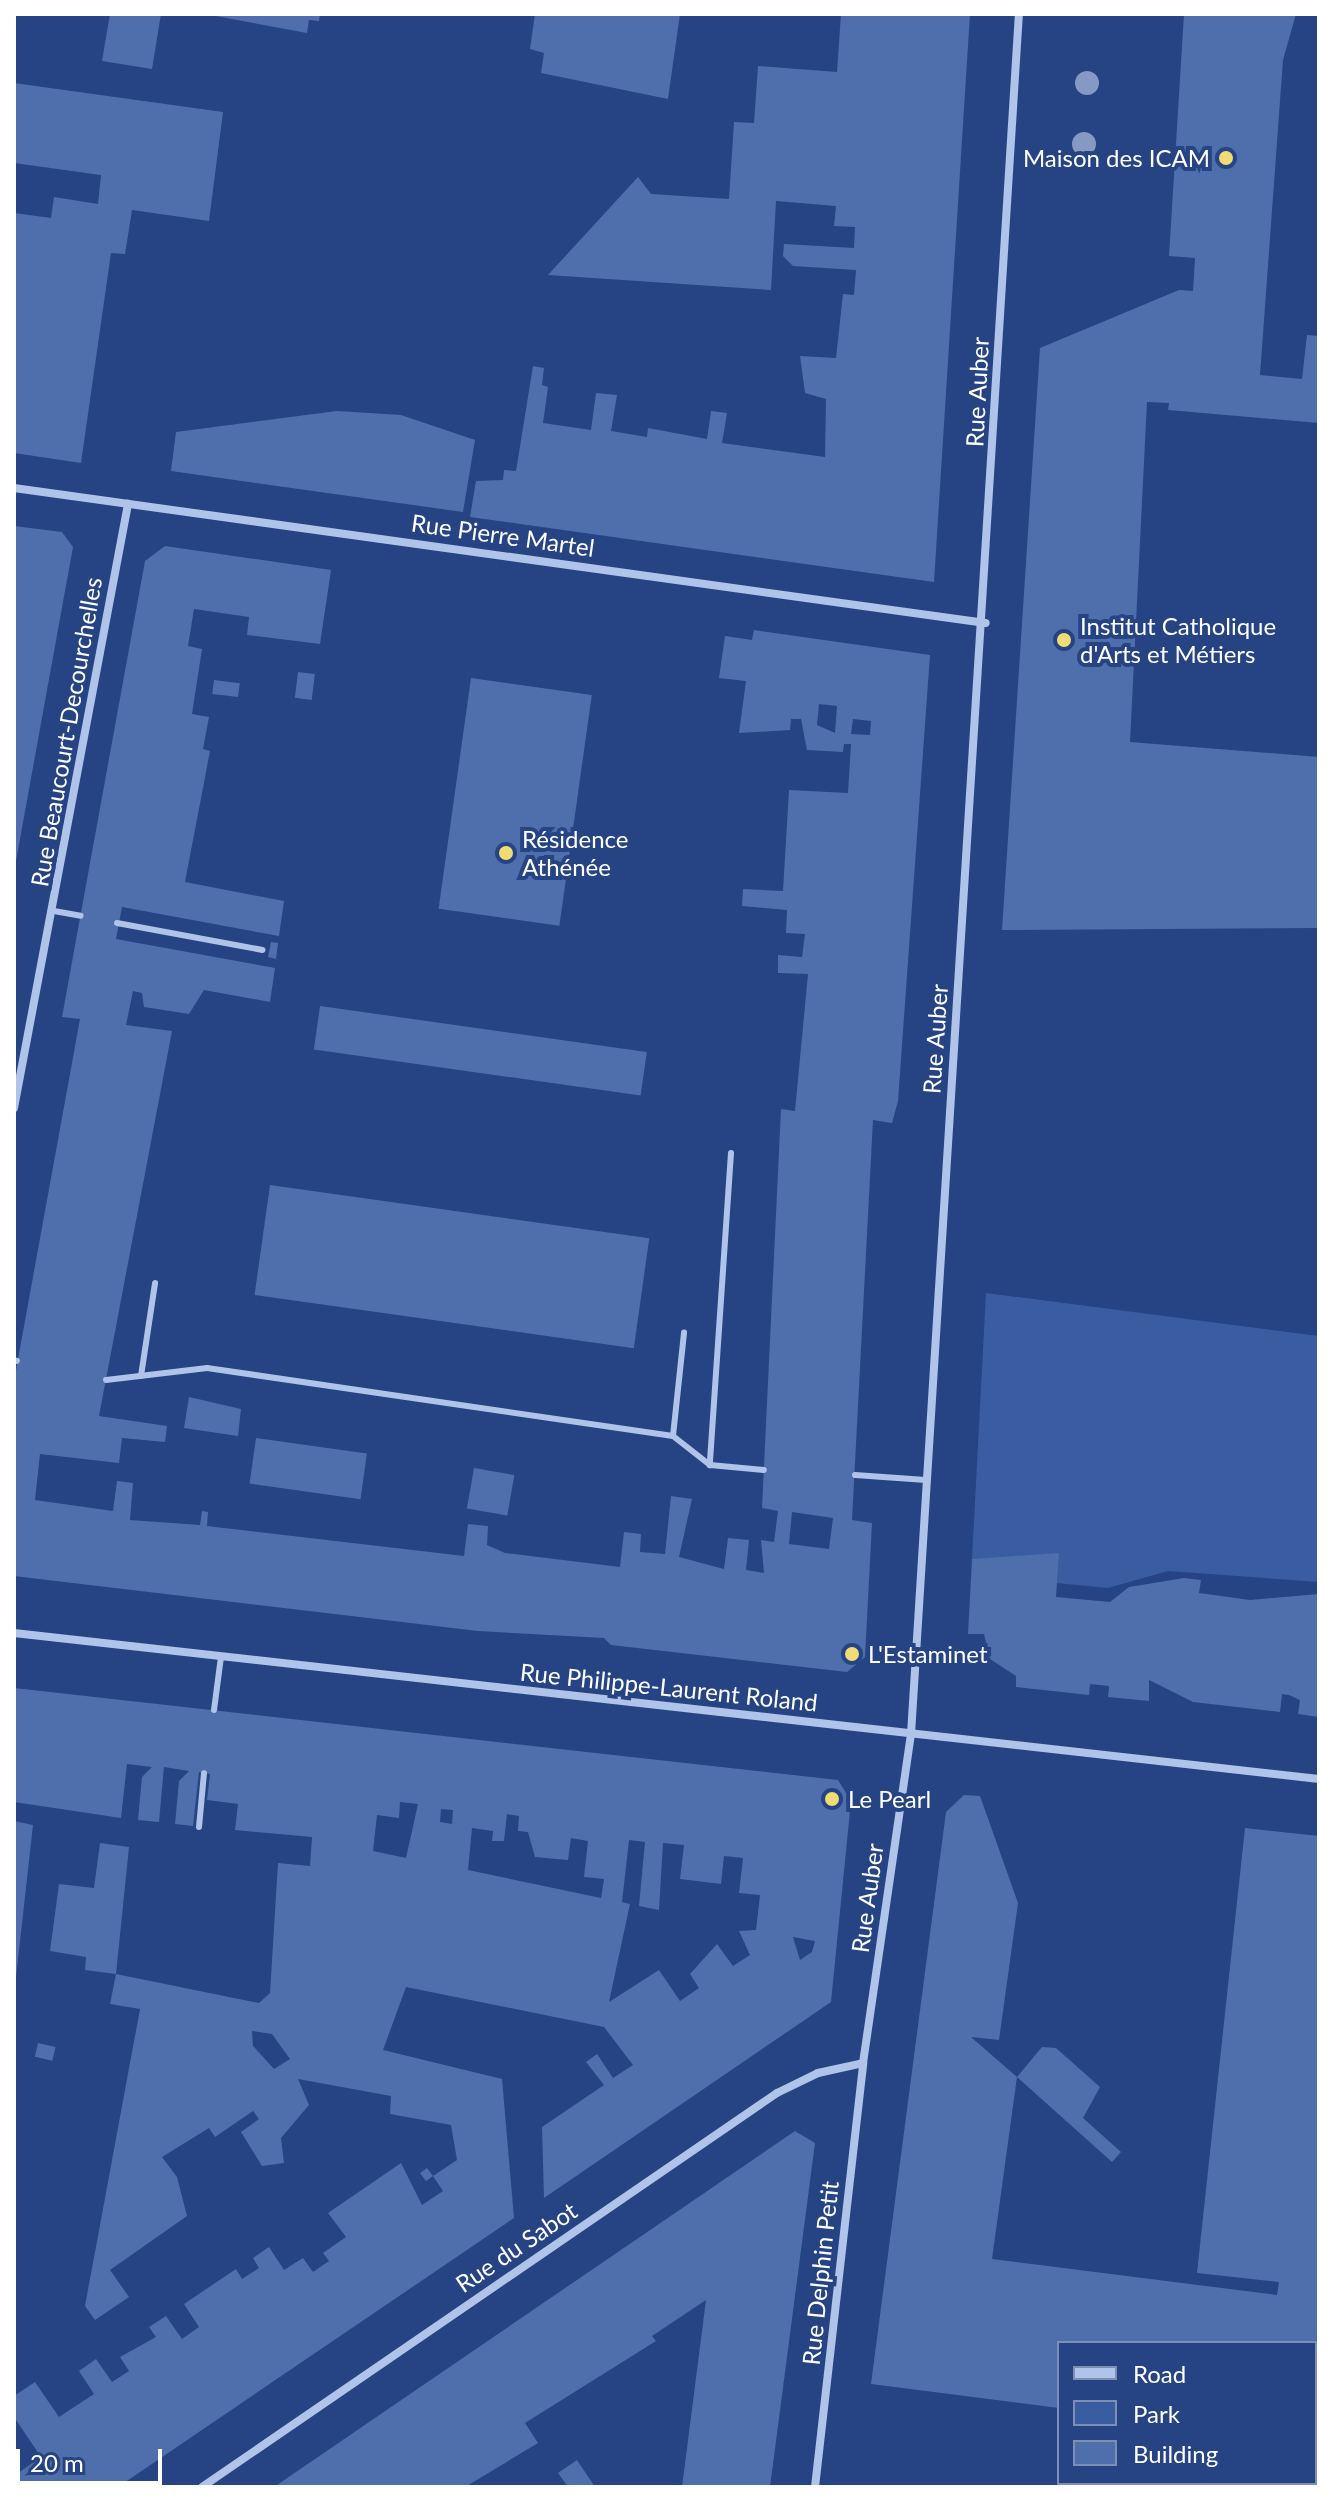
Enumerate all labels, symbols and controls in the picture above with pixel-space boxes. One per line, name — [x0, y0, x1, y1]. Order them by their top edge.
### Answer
place label: Maison des ICAM — [1023, 144, 1210, 172]
marker: Maison des ICAM — [1217, 149, 1235, 167]
street label: Rue Auber — [960, 336, 994, 448]
street label: Rue Pierre Martel — [410, 508, 596, 562]
street label: Rue Beaucourt-Decourchelles — [25, 575, 107, 889]
place label: Institut Catholique d'Arts et Métiers — [1080, 612, 1276, 668]
marker: Institut Catholique d'Arts et Métiers — [1055, 631, 1073, 649]
place label: Résidence Athénée — [522, 825, 628, 881]
marker: Résidence Athénée — [497, 844, 515, 862]
street label: Rue Auber — [917, 983, 953, 1095]
place label: L'Estaminet — [868, 1640, 988, 1668]
marker: L'Estaminet — [843, 1645, 861, 1663]
street label: Rue Philippe-Laurent Roland — [519, 1657, 819, 1717]
place label: Le Pearl — [848, 1785, 931, 1813]
marker: Le Pearl — [823, 1790, 841, 1808]
street label: Rue Auber — [845, 1841, 889, 1955]
street label: Rue Delphin Petit — [796, 2179, 844, 2367]
street label: Rue du Sabot — [450, 2196, 582, 2298]
legend — [1057, 2341, 1317, 2485]
text: Road — [1133, 2359, 1186, 2388]
text: Park — [1133, 2399, 1180, 2428]
scale bar — [20, 2433, 166, 2483]
text: Building — [1133, 2439, 1218, 2468]
text: 20 m — [30, 2448, 84, 2477]

